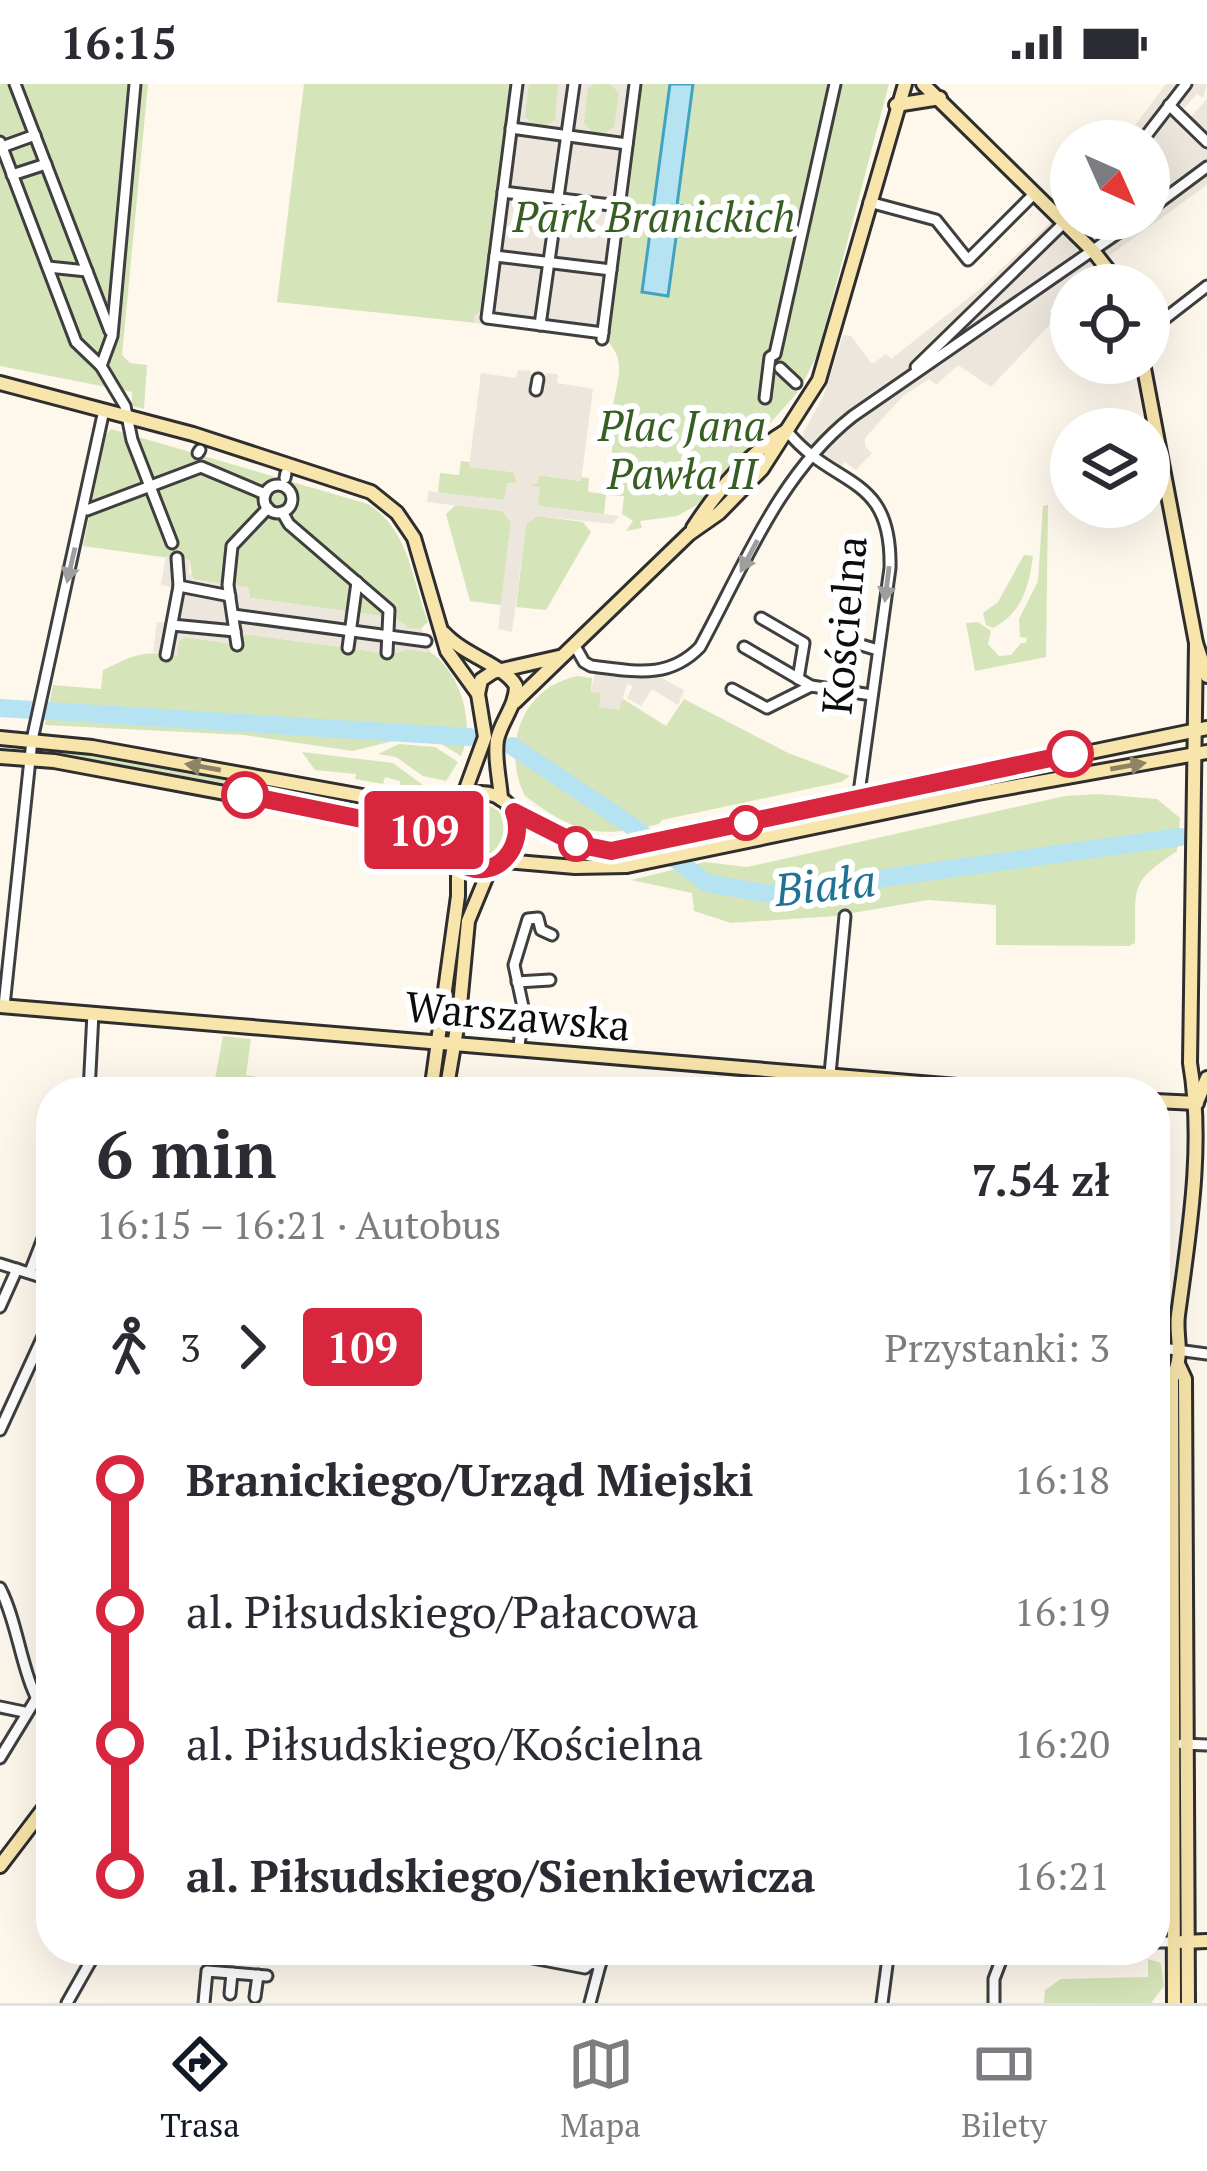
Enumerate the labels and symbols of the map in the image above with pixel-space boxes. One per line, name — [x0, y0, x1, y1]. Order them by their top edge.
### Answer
north arrow — [1050, 120, 1170, 240]
park label: Park Branickich — [512, 188, 795, 244]
park label: Plac Jana Pawła II — [597, 397, 766, 501]
street label: Kościelna — [807, 534, 879, 716]
one-way arrow — [739, 538, 760, 573]
one-way arrow — [61, 547, 80, 585]
one-way arrow — [877, 566, 896, 603]
unlabelled marker — [1048, 732, 1092, 776]
one-way arrow — [1110, 756, 1147, 775]
one-way arrow — [184, 757, 221, 776]
unlabelled marker — [223, 773, 267, 817]
line badge: 109 — [355, 791, 493, 869]
unlabelled marker — [730, 807, 762, 839]
unlabelled marker — [560, 828, 592, 860]
water label: Biała — [771, 849, 878, 919]
street label: Warszawska — [403, 977, 633, 1053]

